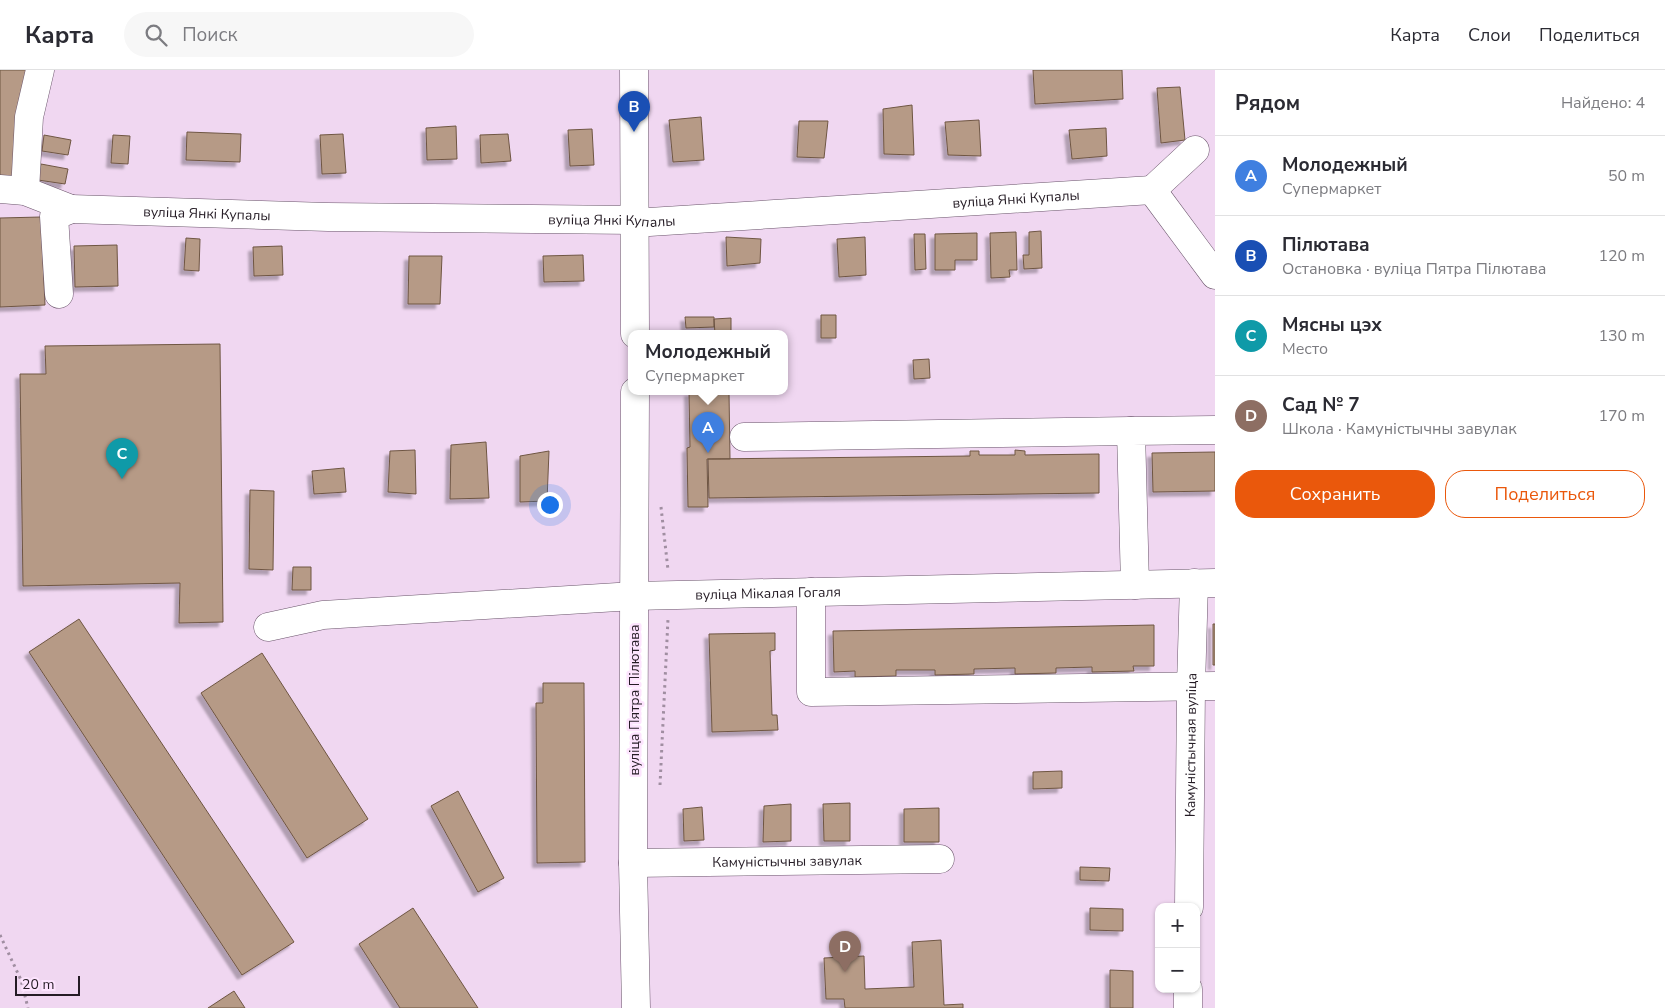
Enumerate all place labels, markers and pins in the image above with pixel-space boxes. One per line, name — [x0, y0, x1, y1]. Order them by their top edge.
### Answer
pin: B — [618, 91, 650, 132]
pin: A — [692, 412, 724, 453]
pin: C — [106, 438, 138, 479]
pin: D — [829, 931, 861, 972]

